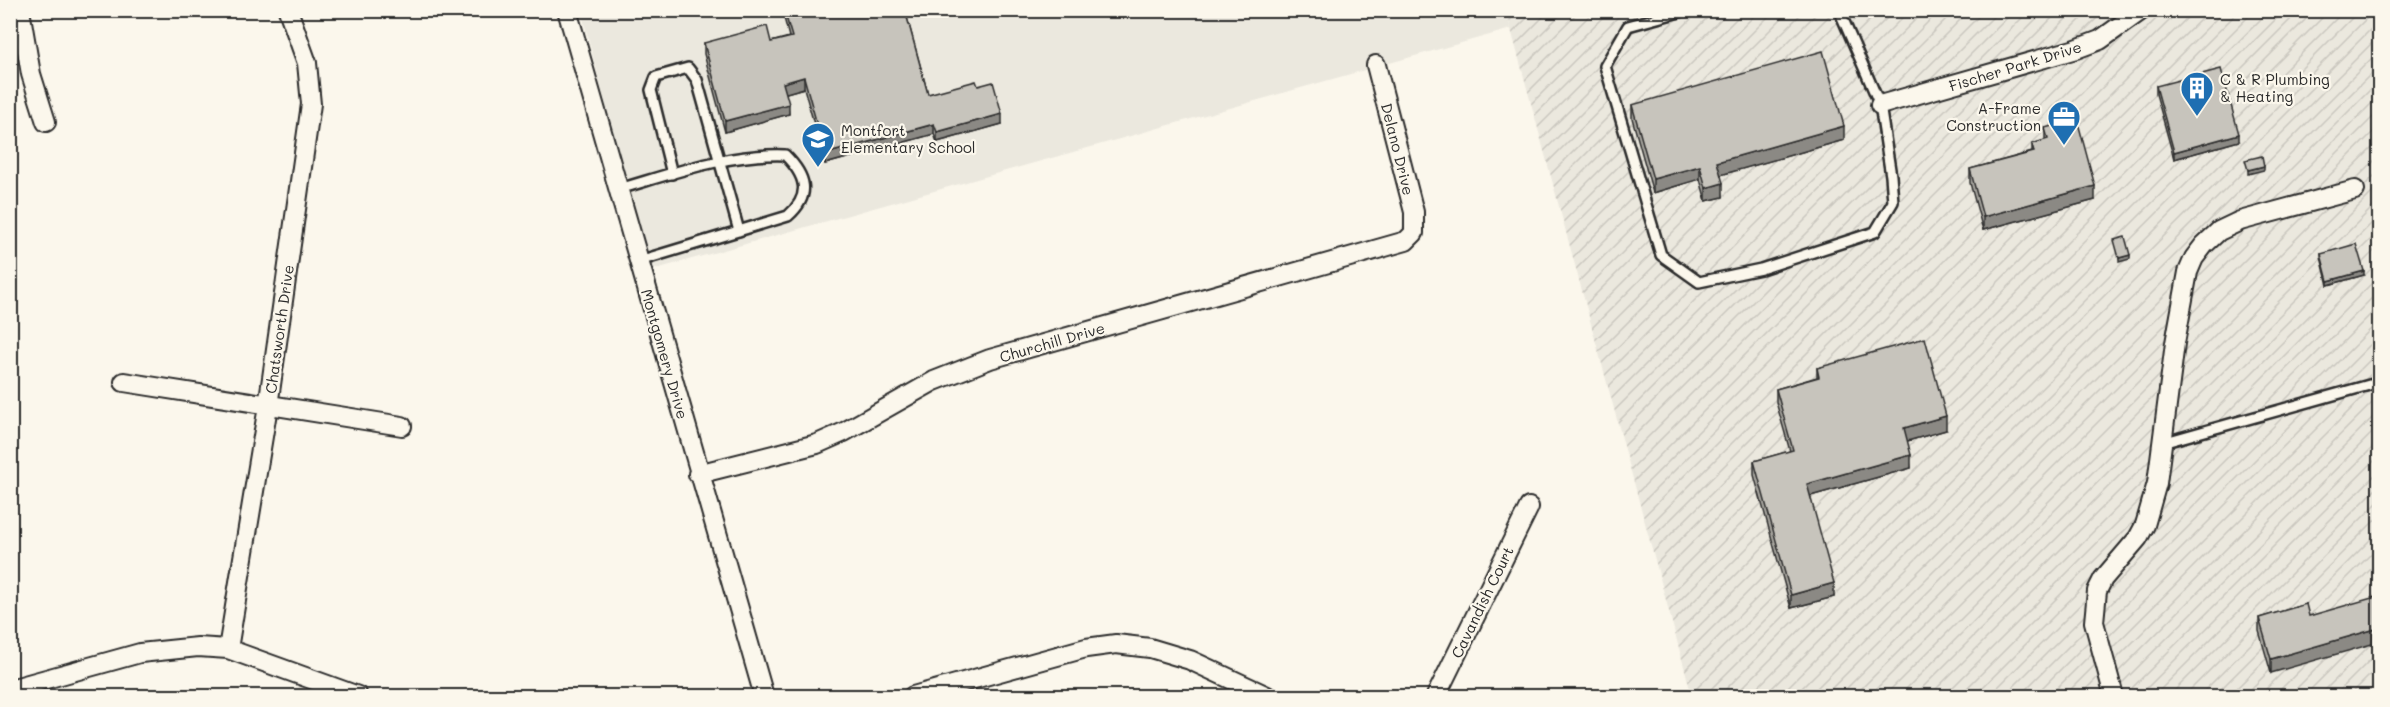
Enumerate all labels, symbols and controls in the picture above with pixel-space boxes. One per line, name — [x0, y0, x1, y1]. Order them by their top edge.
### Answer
street label: Fischer Park Drive — [1946, 36, 2084, 96]
place label: C & R Plumbing & Heating — [2220, 69, 2330, 106]
building icon: C & R Plumbing & Heating — [2179, 70, 2215, 117]
place label: A-Frame Construction — [1946, 98, 2041, 135]
office icon: A-Frame Construction — [2046, 99, 2082, 146]
street label: Delano Drive — [1377, 101, 1419, 197]
place label: Montfort Elementary School — [841, 120, 976, 157]
school or university icon: Montfort Elementary School — [800, 121, 836, 168]
street label: Chatsworth Drive — [260, 263, 298, 395]
street label: Montgomery Drive — [637, 287, 693, 421]
street label: Churchill Drive — [997, 317, 1107, 367]
street label: Cavandish Court — [1446, 543, 1518, 661]

